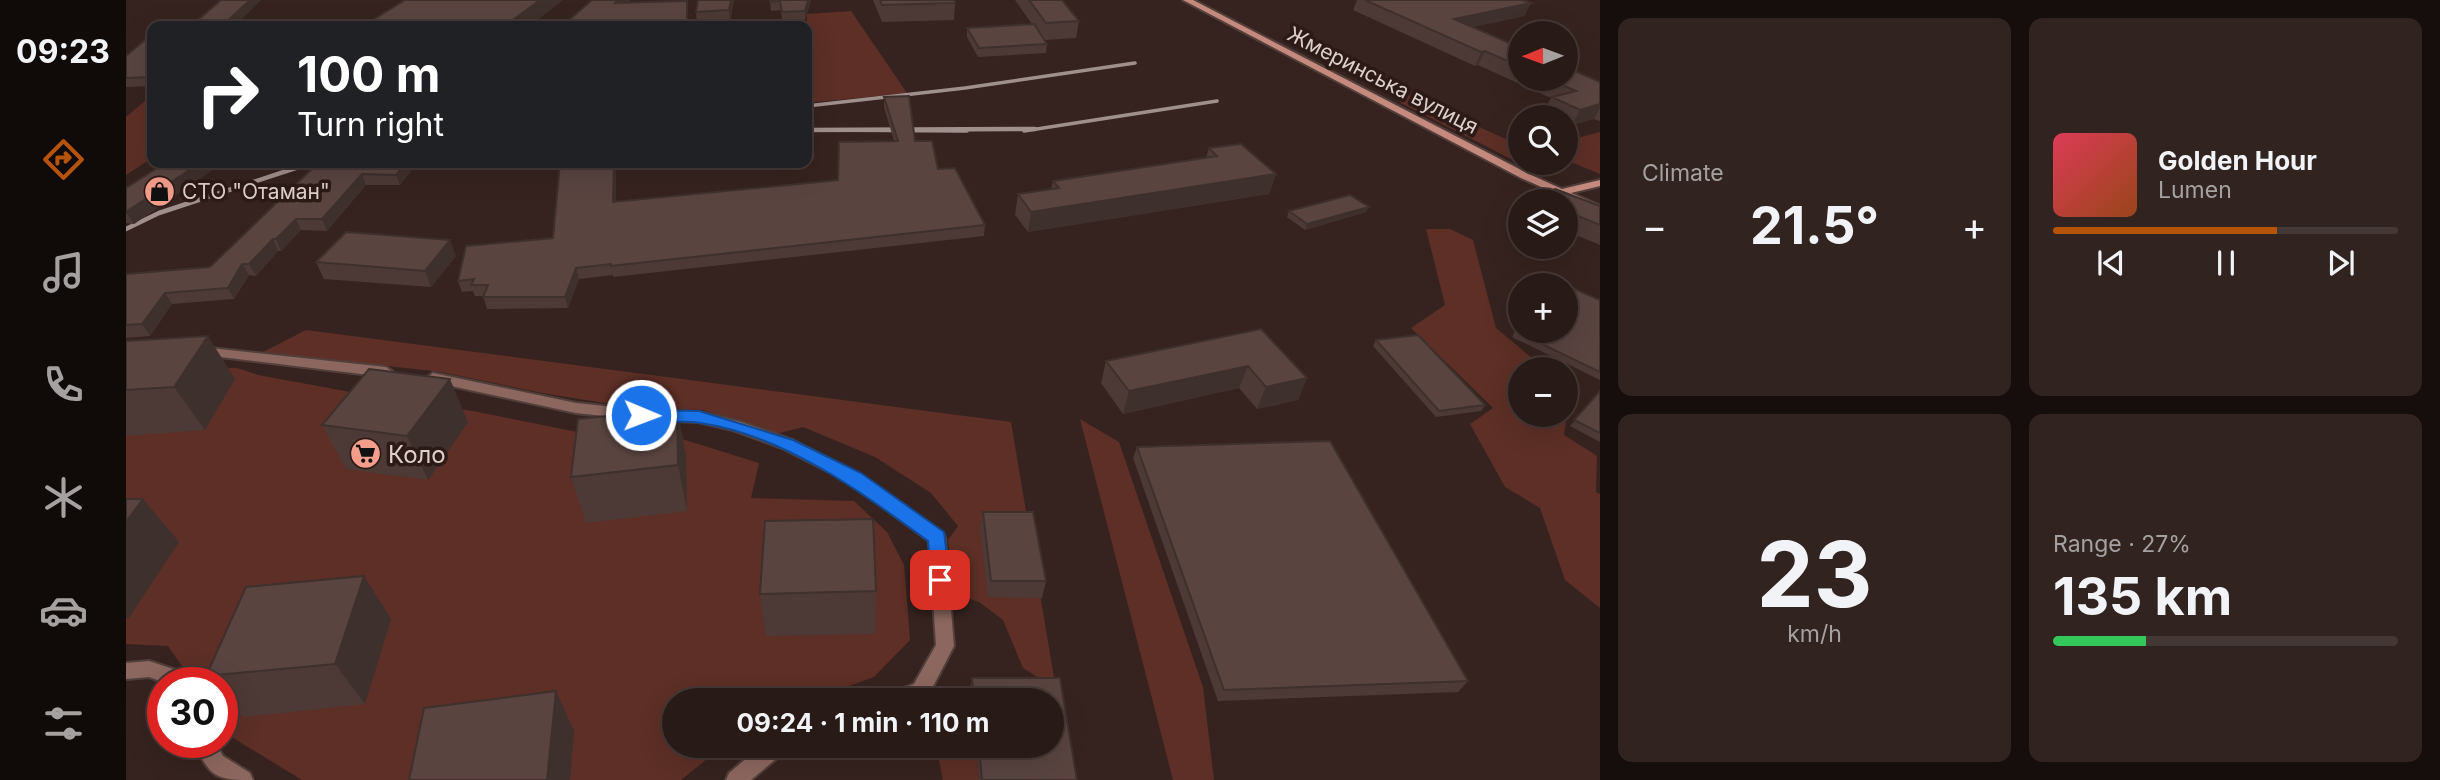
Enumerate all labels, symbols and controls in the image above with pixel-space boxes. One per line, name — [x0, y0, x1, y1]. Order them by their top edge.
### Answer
street label: Жмеринська вулиця — [1284, 21, 1482, 139]
north arrow — [1508, 21, 1578, 91]
map controls — [1508, 21, 1578, 427]
text: 09:23 — [16, 32, 110, 71]
text: 100 m — [297, 45, 441, 104]
icon: right — [182, 49, 273, 140]
text: Turn right — [297, 105, 444, 144]
button: search — [1508, 105, 1578, 175]
icon: directions — [39, 135, 88, 184]
text: Golden Hour — [2158, 145, 2317, 176]
text: Climate — [1642, 159, 1724, 187]
shop icon: СТО "Отаман" — [142, 174, 176, 208]
text: Lumen — [2158, 176, 2232, 204]
place label: СТО "Отаман" — [182, 179, 330, 204]
button: layers — [1508, 189, 1578, 259]
text: 21.5° — [1750, 194, 1879, 257]
text: − — [1642, 203, 1667, 249]
text: + — [1962, 203, 1987, 249]
icon: previous — [2092, 244, 2130, 282]
icon: pause — [2207, 244, 2245, 282]
icon: next — [2322, 244, 2360, 282]
icon: music — [39, 248, 88, 297]
button: + — [1508, 273, 1578, 343]
button: − — [1508, 357, 1578, 427]
icon: phone — [39, 360, 88, 409]
position arrow — [604, 378, 678, 452]
supermarket icon: Коло — [348, 437, 382, 471]
place label: Коло — [388, 440, 446, 469]
icon: climate — [39, 473, 88, 522]
text: 23 — [1756, 519, 1873, 629]
text: Range · 27% — [2053, 530, 2191, 558]
pin — [910, 550, 970, 610]
icon: arrive — [921, 561, 959, 599]
text: 135 km — [2053, 565, 2232, 628]
icon: car — [39, 586, 88, 635]
text: km/h — [1787, 620, 1842, 648]
speed limit sign: 30 — [147, 667, 238, 758]
icon: filters — [39, 699, 88, 748]
text: 09:24 · 1 min · 110 m — [737, 707, 989, 738]

